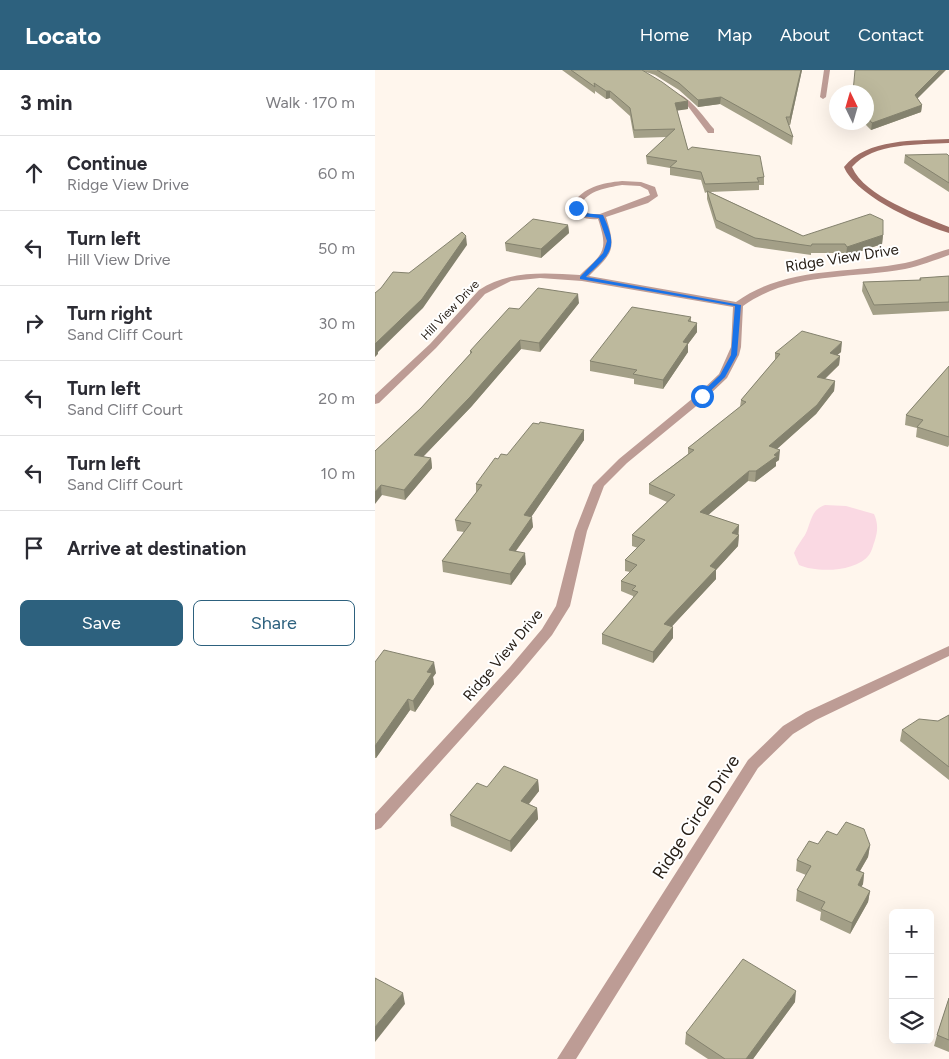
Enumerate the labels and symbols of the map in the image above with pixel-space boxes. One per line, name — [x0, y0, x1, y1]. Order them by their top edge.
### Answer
north arrow — [829, 85, 874, 130]
route end — [565, 197, 588, 220]
street label: Ridge View Drive — [784, 240, 900, 276]
street label: Hill View Drive — [418, 277, 482, 343]
route start — [691, 385, 714, 408]
street label: Ridge View Drive — [459, 605, 547, 705]
street label: Ridge Circle Drive — [648, 751, 744, 883]

